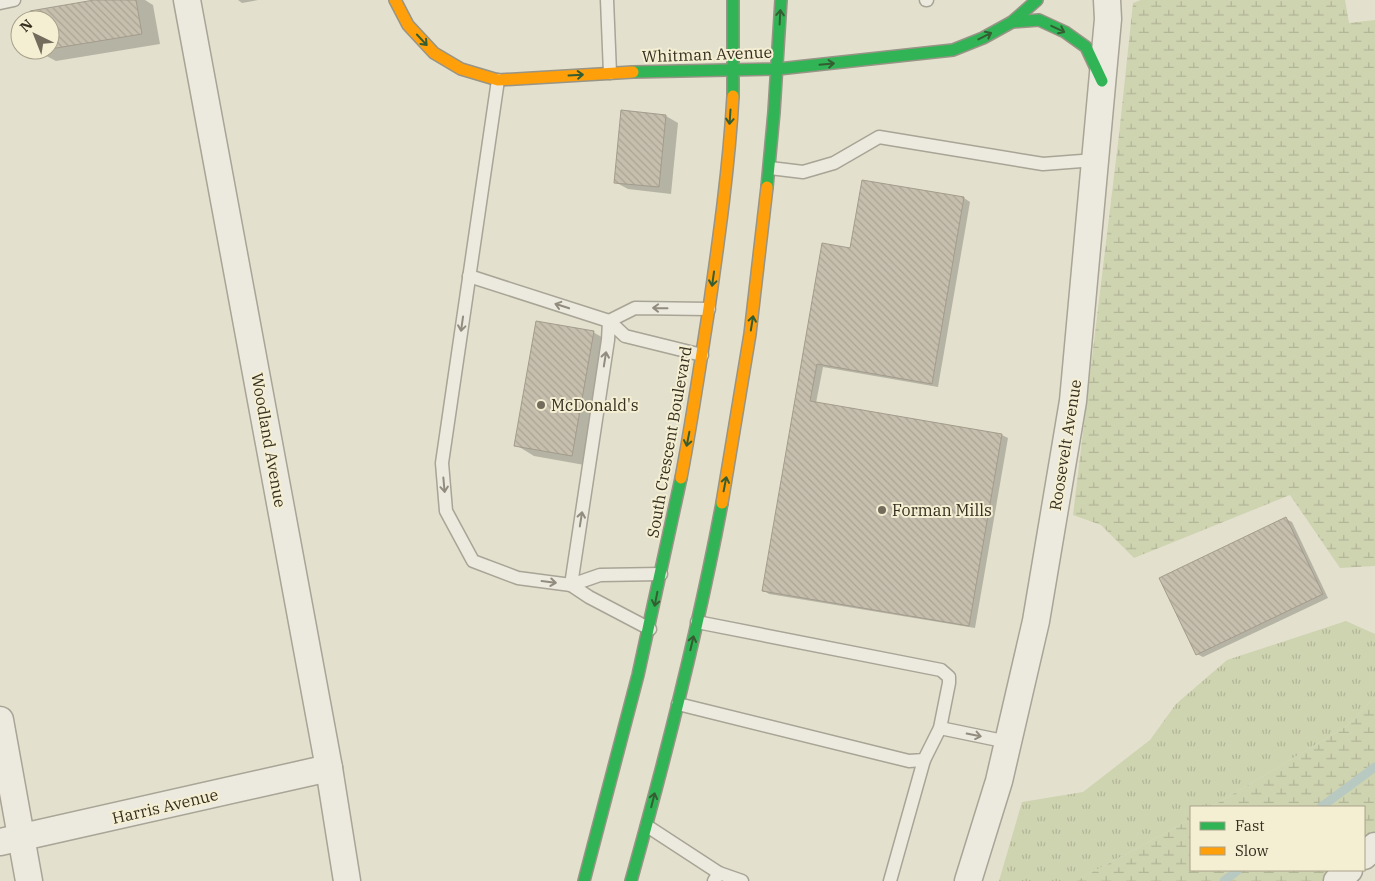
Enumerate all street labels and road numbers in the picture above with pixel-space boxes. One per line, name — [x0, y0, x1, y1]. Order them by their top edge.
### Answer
street label: Whitman Avenue — [642, 42, 772, 66]
street label: South Crescent Boulevard — [642, 344, 696, 539]
street label: Woodland Avenue — [247, 371, 291, 509]
street label: Roosevelt Avenue — [1045, 378, 1085, 512]
street label: Harris Avenue — [110, 784, 220, 828]

